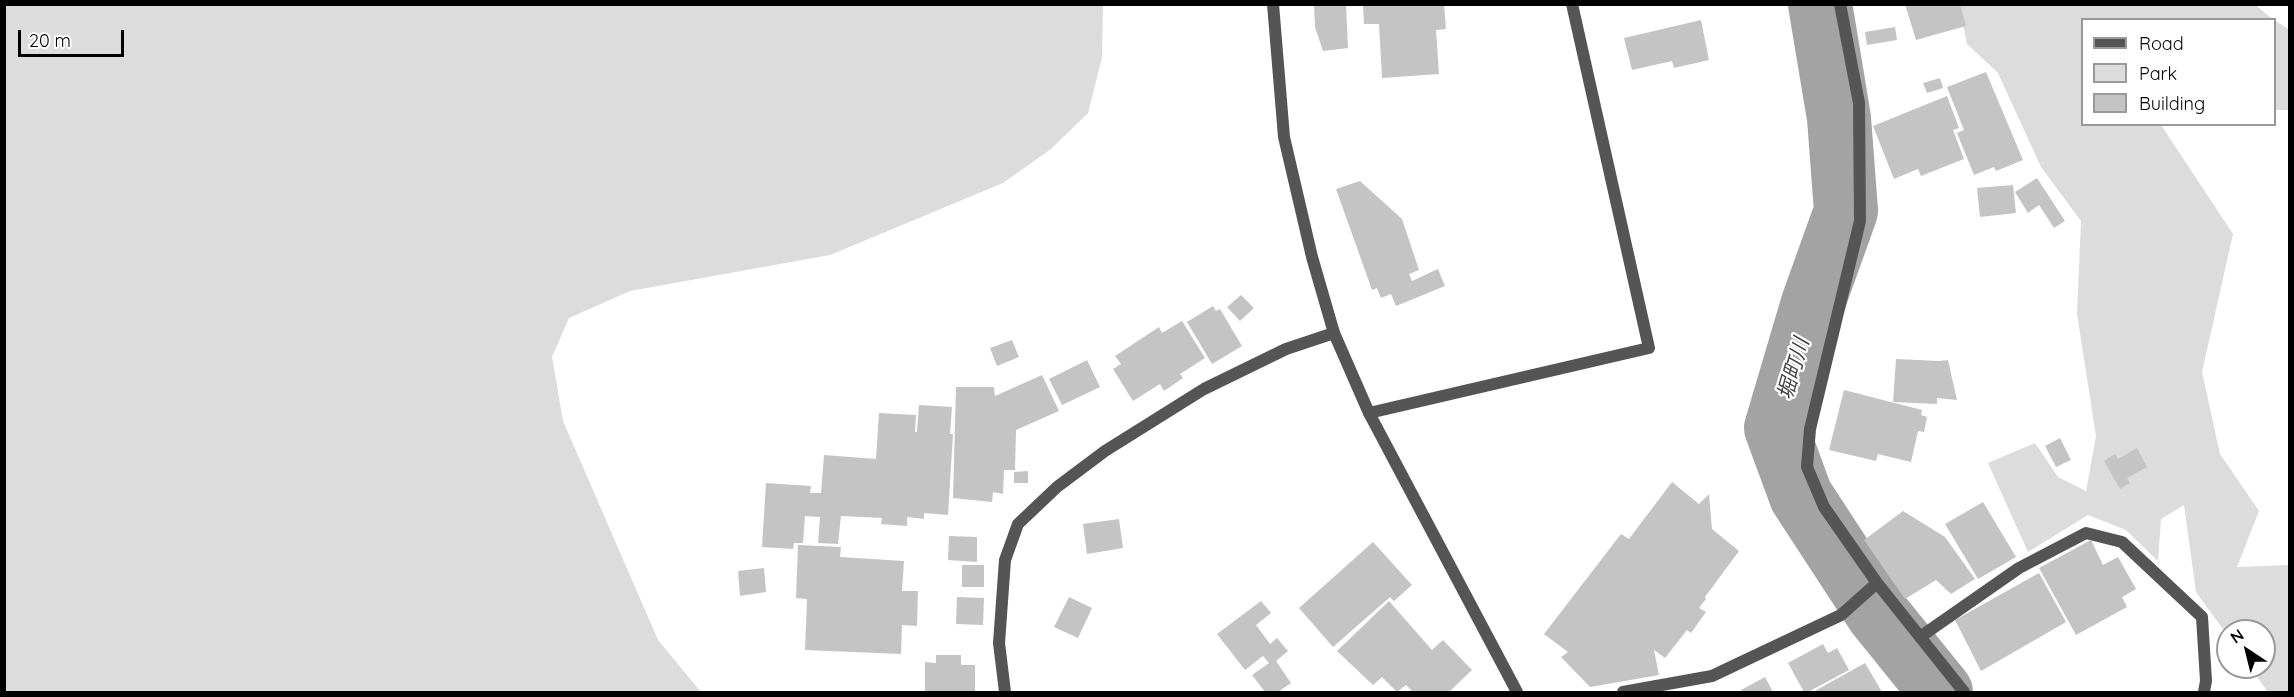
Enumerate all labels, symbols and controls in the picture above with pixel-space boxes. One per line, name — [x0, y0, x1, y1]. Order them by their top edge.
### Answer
scale bar — [21, 18, 128, 56]
legend — [2081, 18, 2276, 126]
text: 20 m — [29, 29, 71, 52]
text: Road — [2139, 32, 2184, 55]
text: Park — [2139, 62, 2177, 85]
text: Building — [2139, 92, 2205, 115]
water label: 堀町川 — [1773, 335, 1815, 403]
north arrow — [2216, 619, 2276, 679]
text: N — [2226, 624, 2247, 647]

